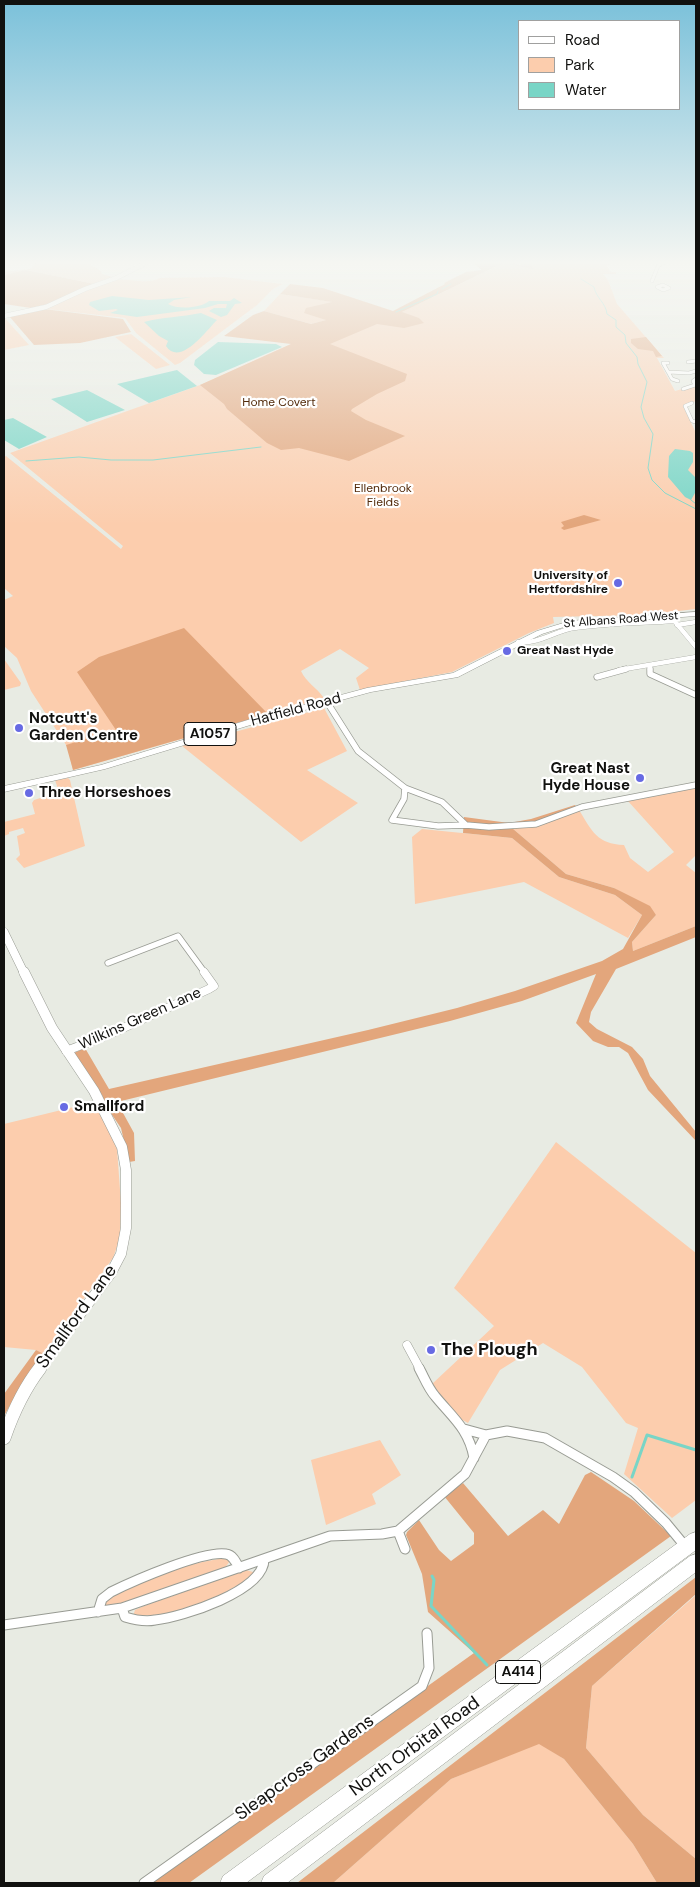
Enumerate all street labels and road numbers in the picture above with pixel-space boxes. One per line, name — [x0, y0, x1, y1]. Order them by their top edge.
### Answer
street label: St Albans Road West — [563, 609, 679, 631]
street label: Hatfield Road — [249, 689, 343, 731]
road number: A1057 — [184, 722, 236, 746]
street label: Wilkins Green Lane — [76, 984, 204, 1054]
street label: Smallford Lane — [32, 1261, 122, 1373]
road number: A414 — [496, 1660, 540, 1684]
street label: North Orbital Road — [346, 1693, 484, 1801]
street label: Sleapcross Gardens — [231, 1710, 379, 1826]

